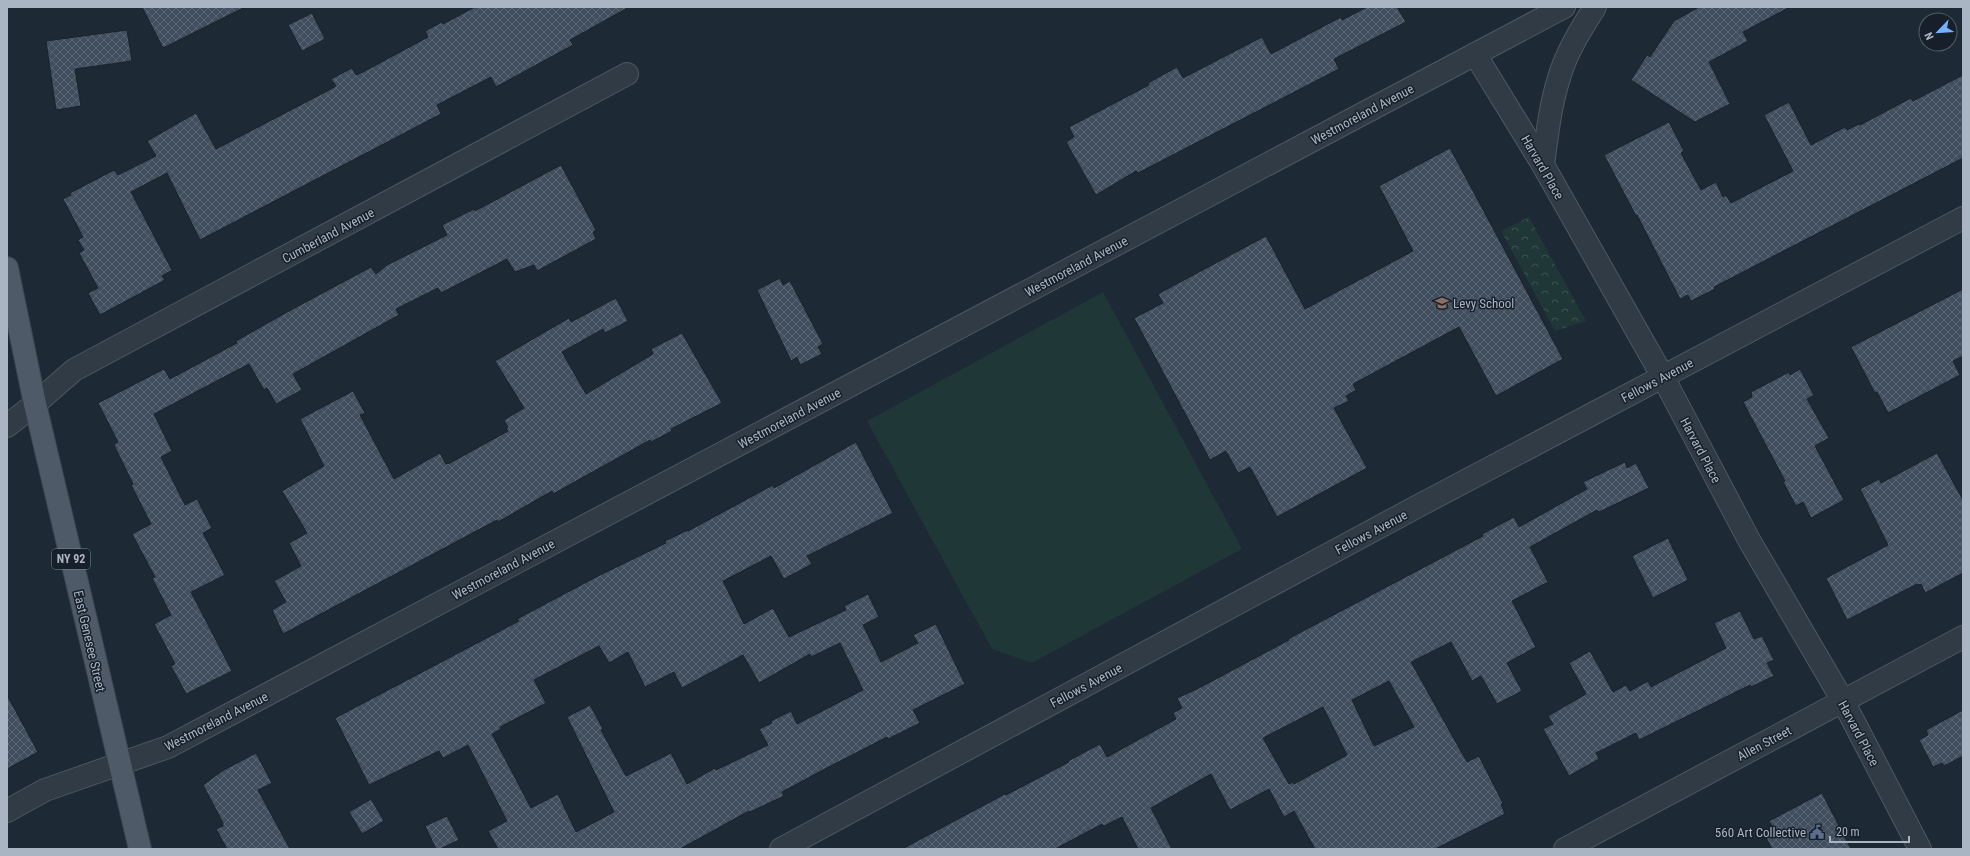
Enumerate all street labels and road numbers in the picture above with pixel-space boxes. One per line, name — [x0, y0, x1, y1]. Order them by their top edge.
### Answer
street label: Westmoreland Avenue — [1308, 81, 1416, 148]
street label: Harvard Place — [1518, 132, 1567, 202]
street label: Cumberland Avenue — [280, 205, 377, 266]
street label: Westmoreland Avenue — [1022, 233, 1130, 300]
street label: Fellows Avenue — [1619, 355, 1696, 406]
street label: Westmoreland Avenue — [735, 385, 843, 452]
street label: Harvard Place — [1677, 415, 1724, 485]
street label: Fellows Avenue — [1333, 507, 1410, 558]
street label: Westmoreland Avenue — [449, 536, 557, 603]
road number: NY 92 — [52, 549, 90, 569]
street label: East Genesee Street — [71, 589, 108, 693]
street label: Fellows Avenue — [1048, 660, 1125, 711]
street label: Westmoreland Avenue — [162, 689, 271, 754]
street label: Harvard Place — [1835, 698, 1882, 768]
street label: Allen Street — [1735, 723, 1794, 764]

